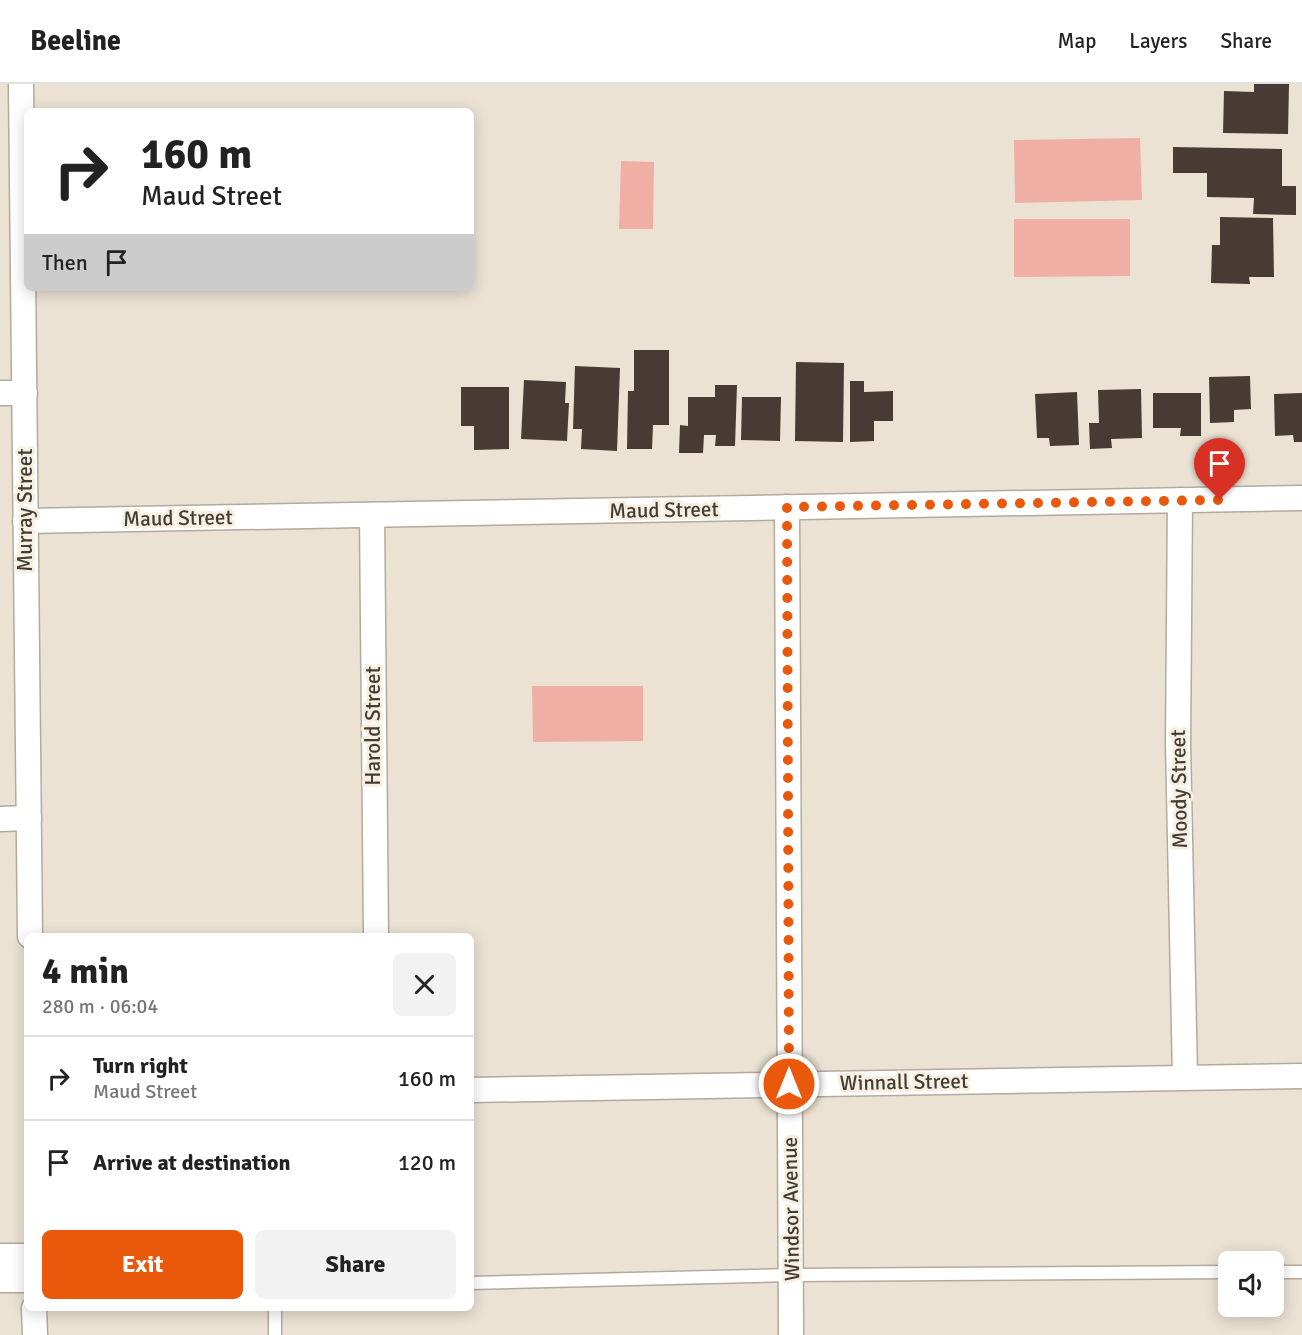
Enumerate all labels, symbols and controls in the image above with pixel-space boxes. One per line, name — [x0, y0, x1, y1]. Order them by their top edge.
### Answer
text: Beeline — [30, 24, 121, 58]
text: Map — [1058, 28, 1096, 54]
text: Layers — [1129, 28, 1187, 54]
text: Share — [1220, 28, 1272, 54]
text: 160 m — [141, 129, 252, 180]
icon: right — [42, 132, 120, 210]
text: Maud Street — [141, 180, 282, 213]
icon: arrive — [100, 246, 133, 279]
text: Then — [42, 249, 88, 276]
pin — [1194, 438, 1245, 500]
icon: arrive — [1203, 447, 1236, 480]
street label: Murray Street — [12, 448, 38, 572]
street label: Maud Street — [609, 496, 719, 524]
street label: Maud Street — [123, 504, 233, 532]
street label: Harold Street — [360, 666, 386, 786]
street label: Moody Street — [1165, 729, 1193, 849]
text: 4 min — [42, 949, 129, 994]
button: close — [393, 953, 456, 1016]
text: 280 m · 06:04 — [42, 994, 158, 1019]
text: Turn right — [93, 1052, 188, 1079]
position arrow — [757, 1052, 821, 1116]
icon: right — [42, 1062, 75, 1095]
text: 160 m — [398, 1065, 456, 1092]
street label: Winnall Street — [840, 1068, 968, 1096]
text: Maud Street — [93, 1079, 197, 1104]
street label: Windsor Avenue — [777, 1137, 805, 1281]
icon: arrive — [42, 1146, 75, 1179]
text: Arrive at destination — [93, 1149, 290, 1176]
text: 120 m — [398, 1149, 456, 1176]
button: Exit — [42, 1230, 243, 1299]
button: Share — [255, 1230, 456, 1299]
map controls — [1218, 1251, 1284, 1317]
button: sound — [1218, 1251, 1284, 1317]

